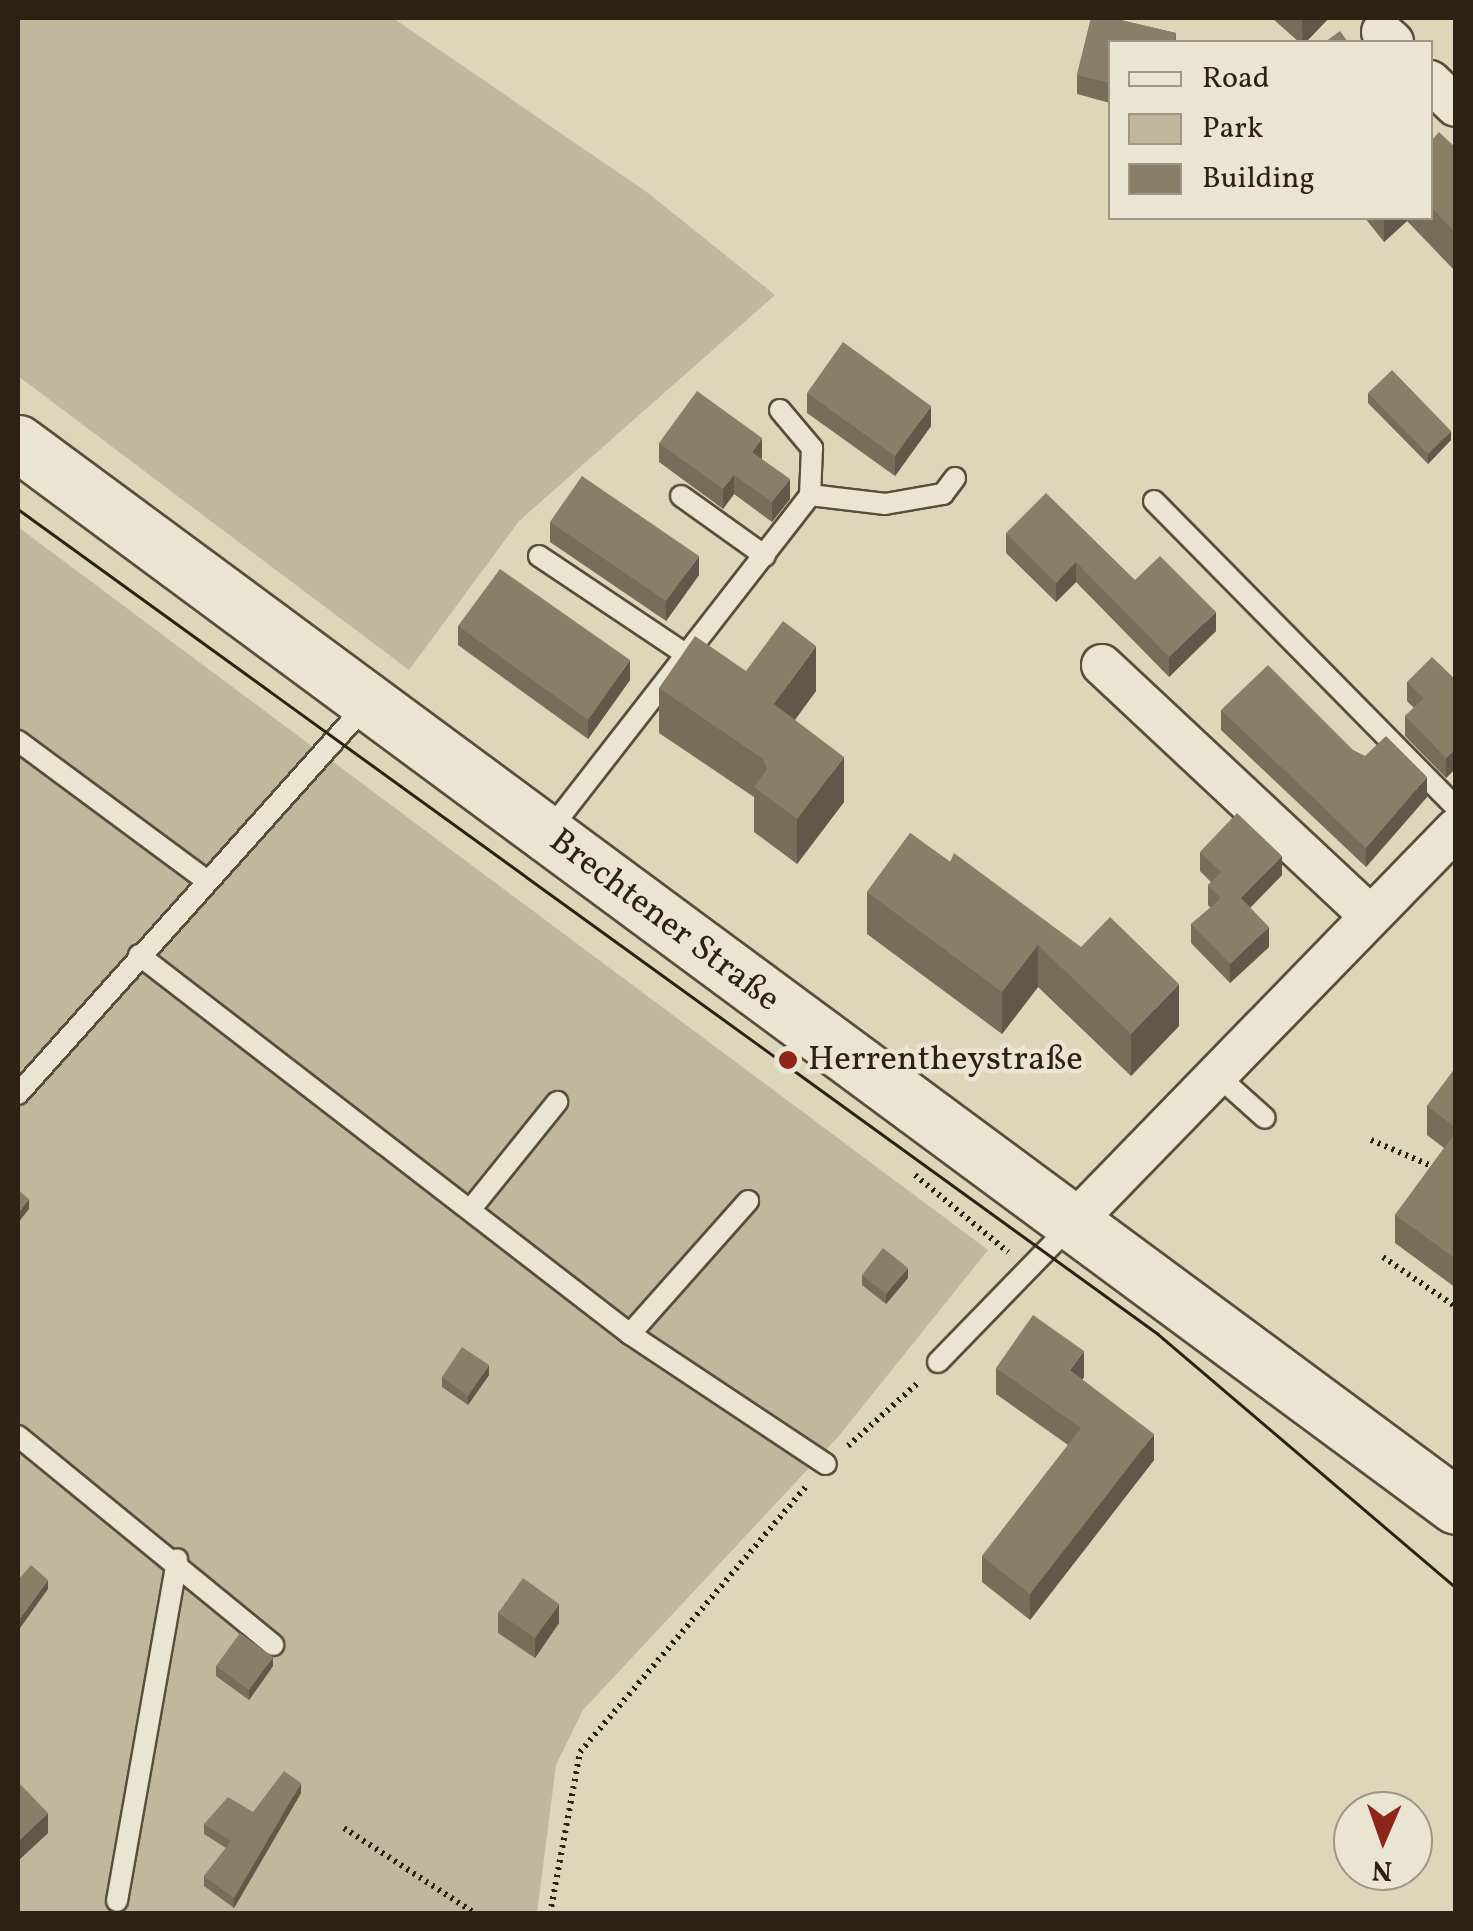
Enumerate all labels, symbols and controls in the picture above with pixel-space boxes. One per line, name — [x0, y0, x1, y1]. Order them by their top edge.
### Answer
legend — [1108, 40, 1433, 220]
text: Road — [1202, 58, 1270, 100]
text: Park — [1202, 108, 1263, 150]
text: Building — [1202, 158, 1315, 200]
street label: Brechtener Straße — [541, 821, 787, 1021]
place label: Herrentheystraße — [808, 1039, 1083, 1081]
marker: Herrentheystraße — [777, 1049, 799, 1071]
north arrow — [1333, 1791, 1433, 1891]
text: N — [1371, 1850, 1393, 1889]

